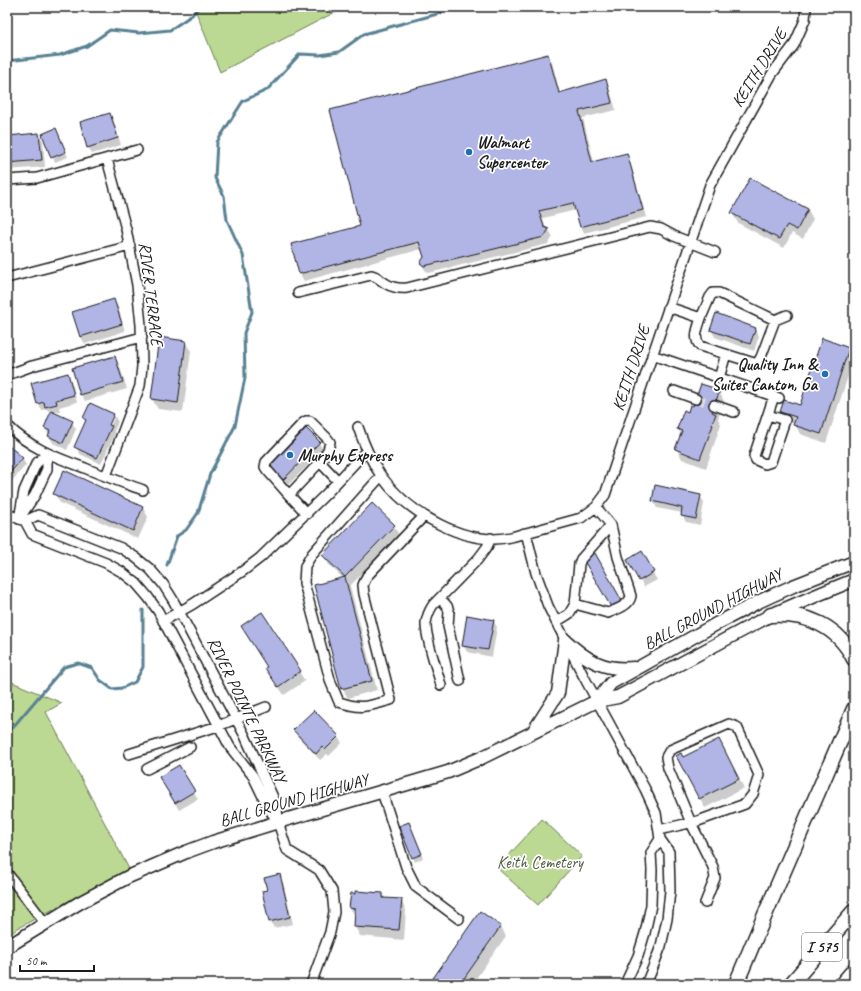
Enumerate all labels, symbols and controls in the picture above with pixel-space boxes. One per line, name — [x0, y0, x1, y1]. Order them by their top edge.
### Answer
street label: KEITH DRIVE — [727, 23, 792, 111]
place label: Walmart Supercenter — [477, 132, 549, 173]
marker: Walmart Supercenter — [464, 147, 474, 157]
street label: RIVER TERRACE — [134, 241, 168, 350]
street label: KEITH DRIVE — [607, 321, 655, 413]
place label: Quality Inn & Suites Canton, Ga — [711, 354, 819, 395]
marker: Quality Inn & Suites Canton, Ga — [820, 369, 830, 379]
place label: Murphy Express — [298, 445, 394, 466]
marker: Murphy Express — [285, 450, 295, 460]
street label: BALL GROUND HIGHWAY — [640, 562, 788, 654]
street label: RIVER POINTE PARKWAY — [203, 634, 292, 788]
street label: BALL GROUND HIGHWAY — [217, 768, 373, 831]
park label: Keith Cemetery — [497, 852, 584, 873]
road number: I 575 — [802, 933, 842, 961]
scale bar — [20, 947, 94, 973]
text: 50 m — [26, 953, 48, 969]

